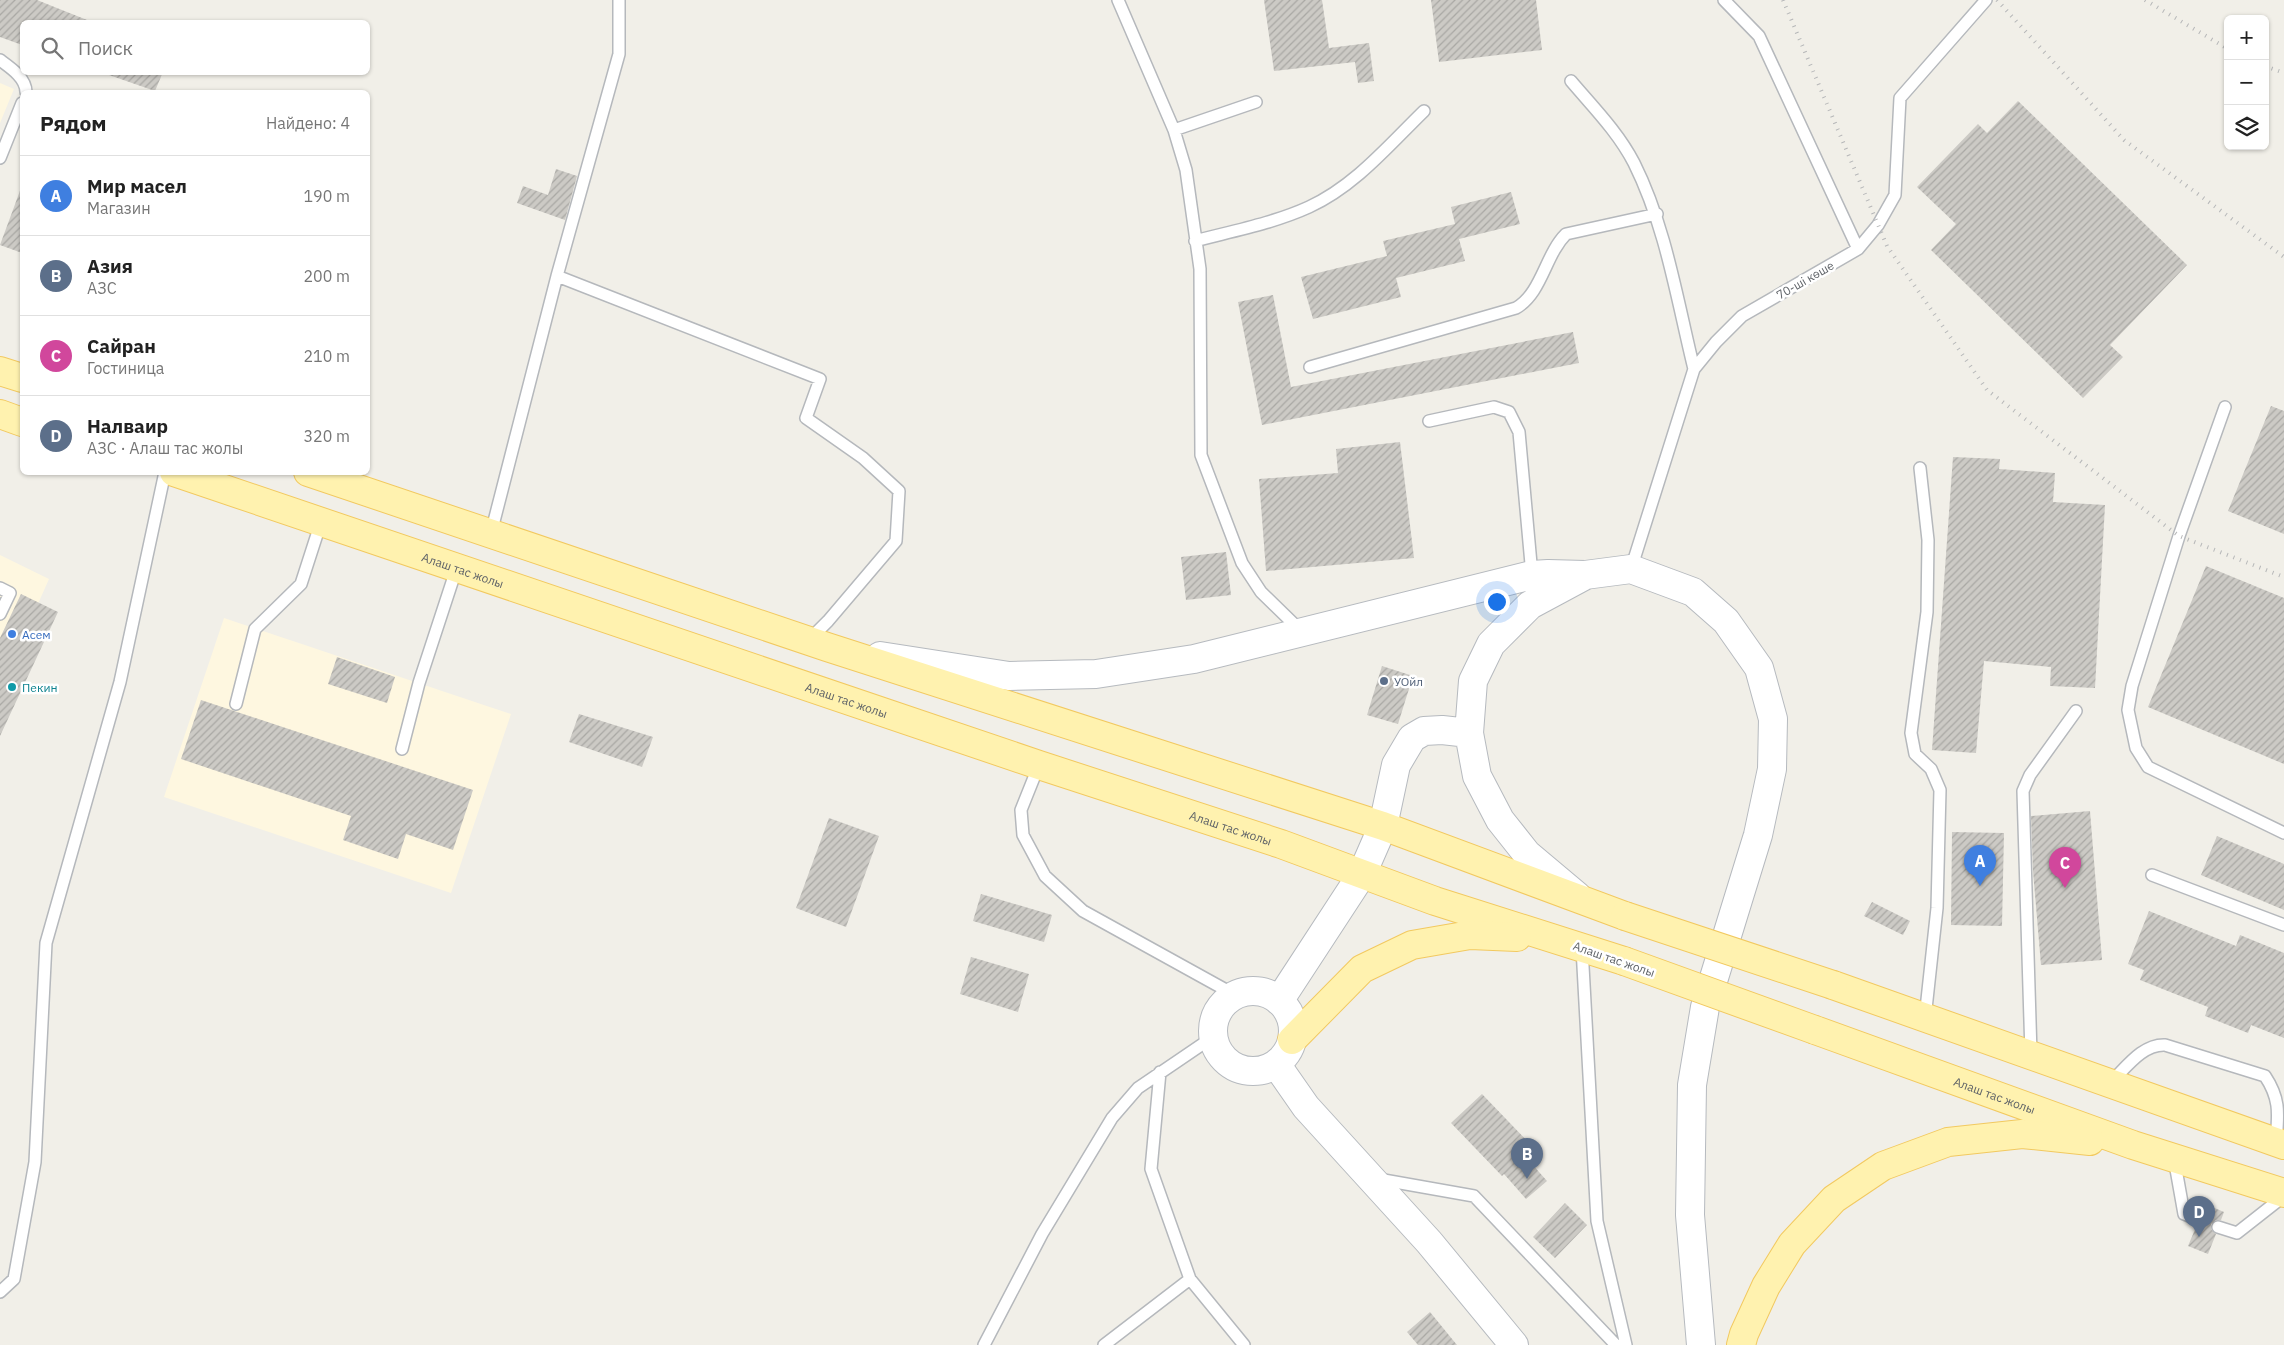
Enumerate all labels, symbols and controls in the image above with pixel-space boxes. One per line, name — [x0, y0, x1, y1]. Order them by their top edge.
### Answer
map controls — [2224, 15, 2269, 150]
button: + — [2224, 15, 2269, 60]
search box — [20, 20, 370, 75]
icon: search — [38, 34, 66, 62]
text: Поиск — [78, 36, 133, 60]
button: − — [2224, 60, 2269, 105]
button: layers — [2224, 105, 2269, 150]
text: Рядом — [40, 109, 107, 137]
text: Найдено: 4 — [266, 113, 350, 133]
text: Мир масел — [87, 174, 187, 198]
text: A — [51, 186, 61, 206]
text: 190 m — [303, 186, 350, 206]
text: Магазин — [87, 198, 151, 218]
text: Азия — [87, 254, 133, 278]
street label: 70-ші көше — [1774, 257, 1837, 302]
text: B — [51, 266, 61, 286]
text: 200 m — [303, 266, 350, 286]
text: АЗС — [87, 278, 117, 298]
text: Сайран — [87, 334, 156, 358]
text: C — [51, 346, 61, 366]
text: 210 m — [303, 346, 350, 366]
text: Гостиница — [87, 358, 164, 378]
text: Налваир — [87, 414, 168, 438]
text: D — [50, 426, 62, 446]
text: 320 m — [303, 426, 350, 446]
text: АЗС · Алаш тас жолы — [87, 438, 243, 458]
street label: Алаш тас жолы — [420, 549, 506, 591]
your location — [1484, 589, 1510, 615]
place label: Асем — [22, 627, 51, 642]
marker: Асем — [6, 628, 18, 640]
place label: УОйл — [1394, 674, 1423, 689]
marker: УОйл — [1378, 675, 1390, 687]
street label: Алаш тас жолы — [804, 679, 889, 721]
place label: Пекин — [22, 680, 58, 695]
marker: Пекин — [6, 681, 18, 693]
street label: Алаш тас жолы — [1188, 807, 1274, 848]
pin: A — [1964, 845, 1996, 886]
pin: C — [2049, 847, 2081, 888]
street label: Алаш тас жолы — [1571, 938, 1657, 980]
street label: Алаш тас жолы — [1952, 1073, 2037, 1117]
pin: B — [1511, 1138, 1543, 1179]
pin: D — [2183, 1196, 2215, 1237]

